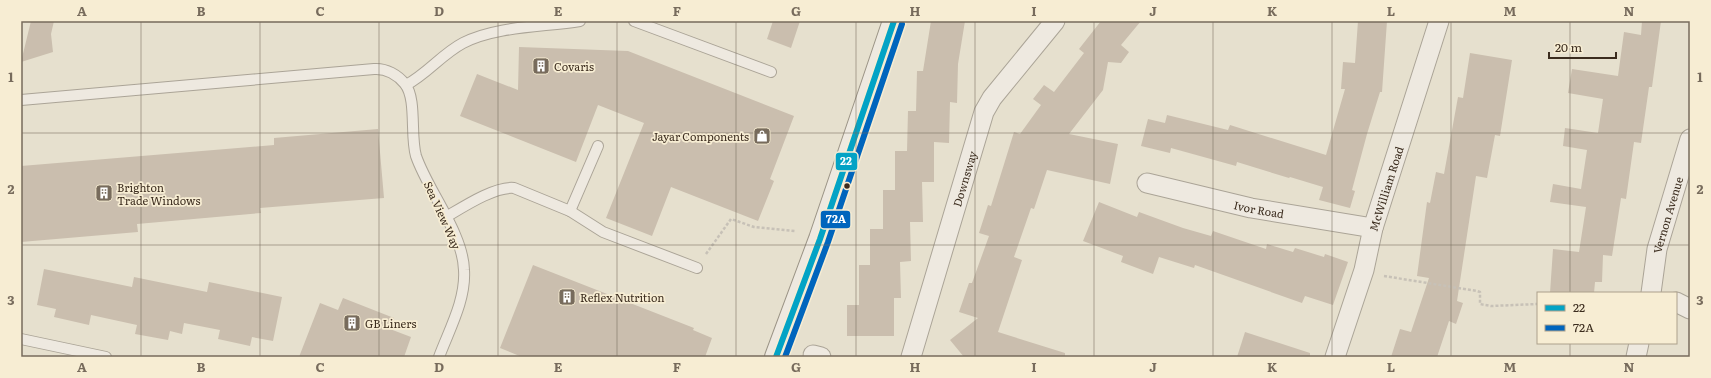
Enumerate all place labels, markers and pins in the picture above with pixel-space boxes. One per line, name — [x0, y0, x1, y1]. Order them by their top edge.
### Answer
building icon: Covaris — [531, 56, 551, 76]
place label: Covaris — [554, 58, 594, 74]
shop icon: Jayar Components — [752, 126, 772, 146]
place label: Jayar Components — [652, 128, 749, 144]
place label: Brighton Trade Windows — [117, 179, 200, 208]
unlabelled marker — [842, 181, 852, 191]
building icon: Brighton Trade Windows — [94, 183, 114, 203]
building icon: Reflex Nutrition — [557, 287, 577, 307]
place label: Reflex Nutrition — [580, 289, 665, 305]
building icon: GB Liners — [342, 313, 362, 333]
place label: GB Liners — [365, 315, 416, 331]

